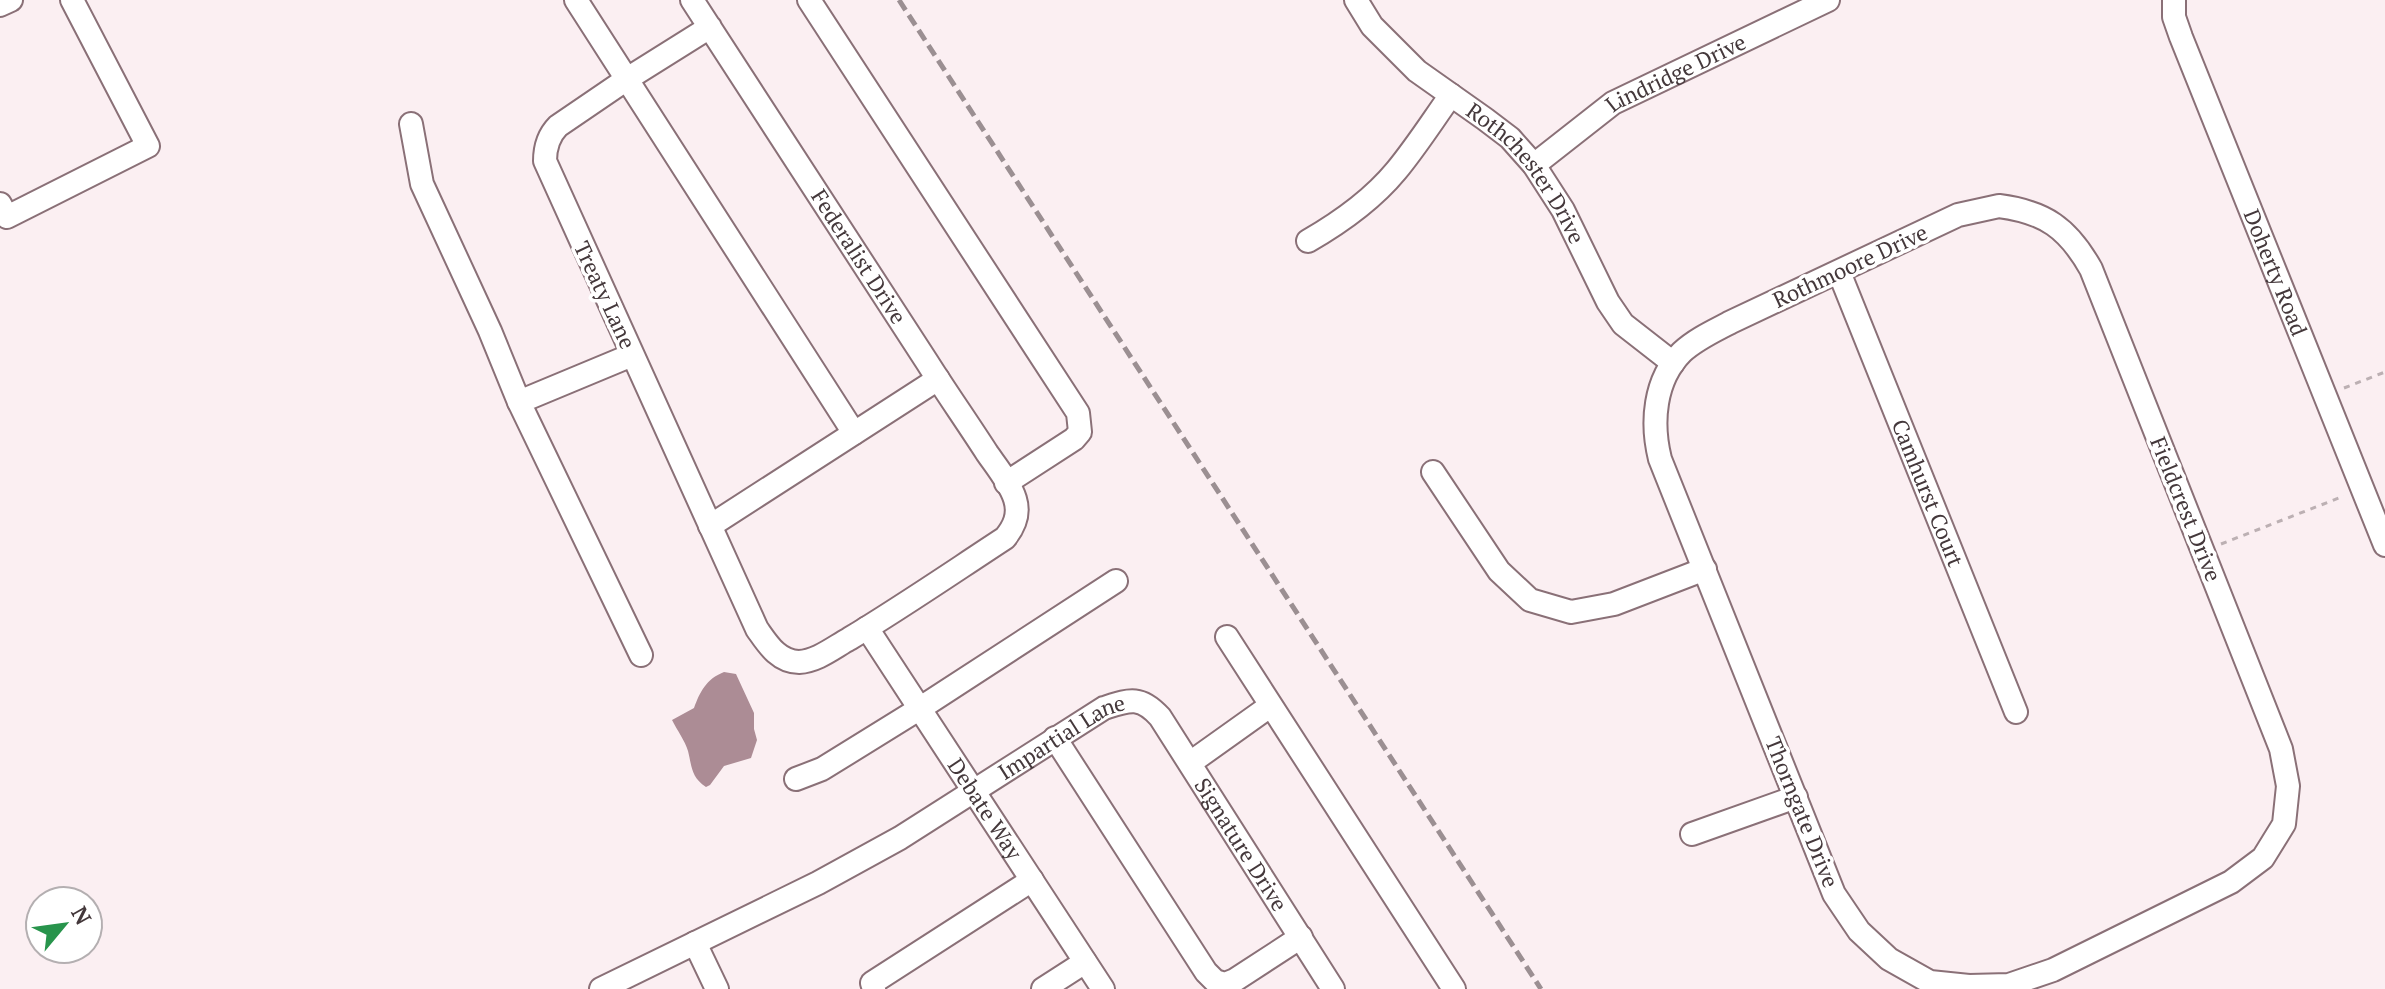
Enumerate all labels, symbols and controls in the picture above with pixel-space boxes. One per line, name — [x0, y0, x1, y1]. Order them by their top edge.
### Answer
street label: Lindridge Drive — [1599, 27, 1750, 118]
street label: Rothchester Drive — [1461, 96, 1592, 248]
street label: Federalist Drive — [805, 183, 913, 329]
street label: Doherty Road — [2238, 205, 2314, 340]
street label: Rothmoore Drive — [1768, 217, 1932, 314]
street label: Treaty Lane — [568, 236, 643, 353]
street label: Camhurst Court — [1886, 415, 1971, 571]
street label: Fieldcrest Drive — [2144, 432, 2229, 586]
street label: Impartial Lane — [992, 687, 1128, 786]
street label: Thorngate Drive — [1759, 732, 1846, 891]
street label: Debate Way — [942, 752, 1030, 866]
street label: Signature Drive — [1188, 772, 1295, 916]
north arrow — [24, 885, 104, 965]
text: N — [65, 901, 99, 930]

